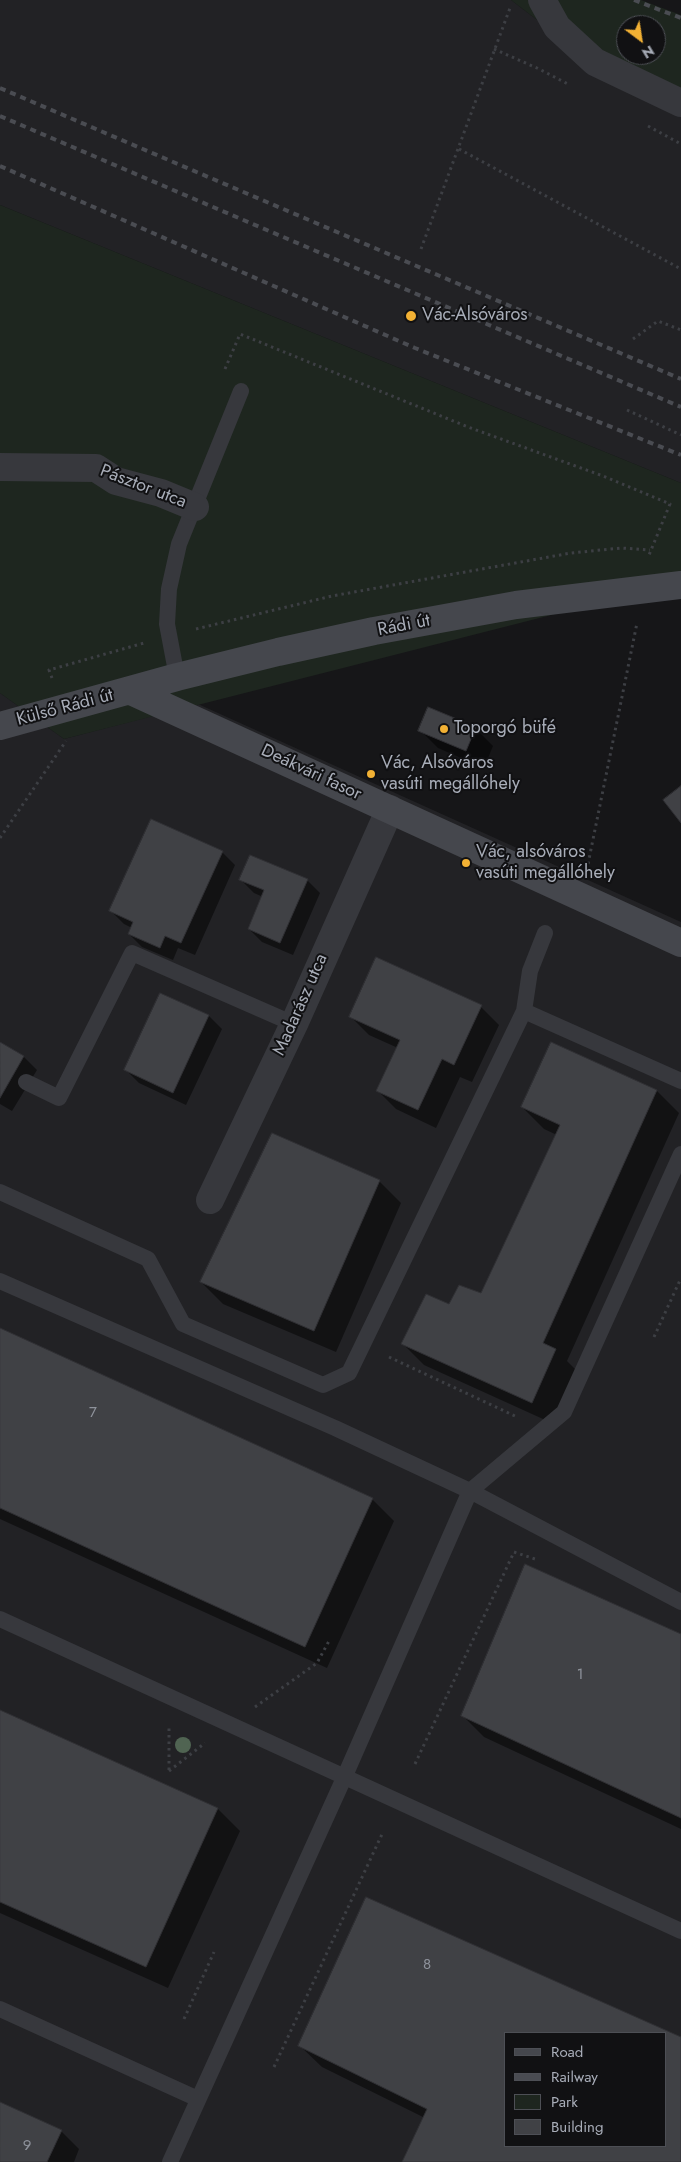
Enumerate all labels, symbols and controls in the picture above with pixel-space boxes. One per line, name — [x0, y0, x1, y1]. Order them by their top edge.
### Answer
north arrow — [616, 15, 666, 65]
text: N — [638, 41, 658, 63]
place label: Vác-Alsóváros — [422, 305, 527, 327]
marker: Vác-Alsóváros — [404, 309, 418, 323]
street label: Pásztor utca — [97, 461, 189, 513]
street label: Rádi út — [376, 610, 432, 642]
street label: Külső Rádi út — [14, 685, 116, 731]
place label: Toporgó büfé — [454, 718, 556, 740]
marker: Toporgó büfé — [438, 723, 450, 735]
street label: Deákvári fasor — [257, 740, 365, 806]
place label: Vác, Alsóváros vasúti megállóhely — [381, 753, 520, 796]
marker: Vác, Alsóváros vasúti megállóhely — [365, 768, 377, 780]
place label: Vác, alsóváros vasúti megállóhely — [476, 842, 615, 884]
marker: Vác, alsóváros vasúti megállóhely — [460, 857, 472, 869]
street label: Madarász utca — [269, 951, 333, 1059]
house number: 7 — [89, 1404, 97, 1422]
house number: 1 — [577, 1666, 583, 1684]
house number: 8 — [423, 1956, 431, 1974]
legend — [503, 2032, 666, 2147]
text: Road — [551, 2041, 583, 2063]
text: Railway — [551, 2066, 598, 2088]
text: Park — [551, 2091, 578, 2113]
text: Building — [551, 2116, 603, 2138]
house number: 9 — [23, 2137, 31, 2155]

